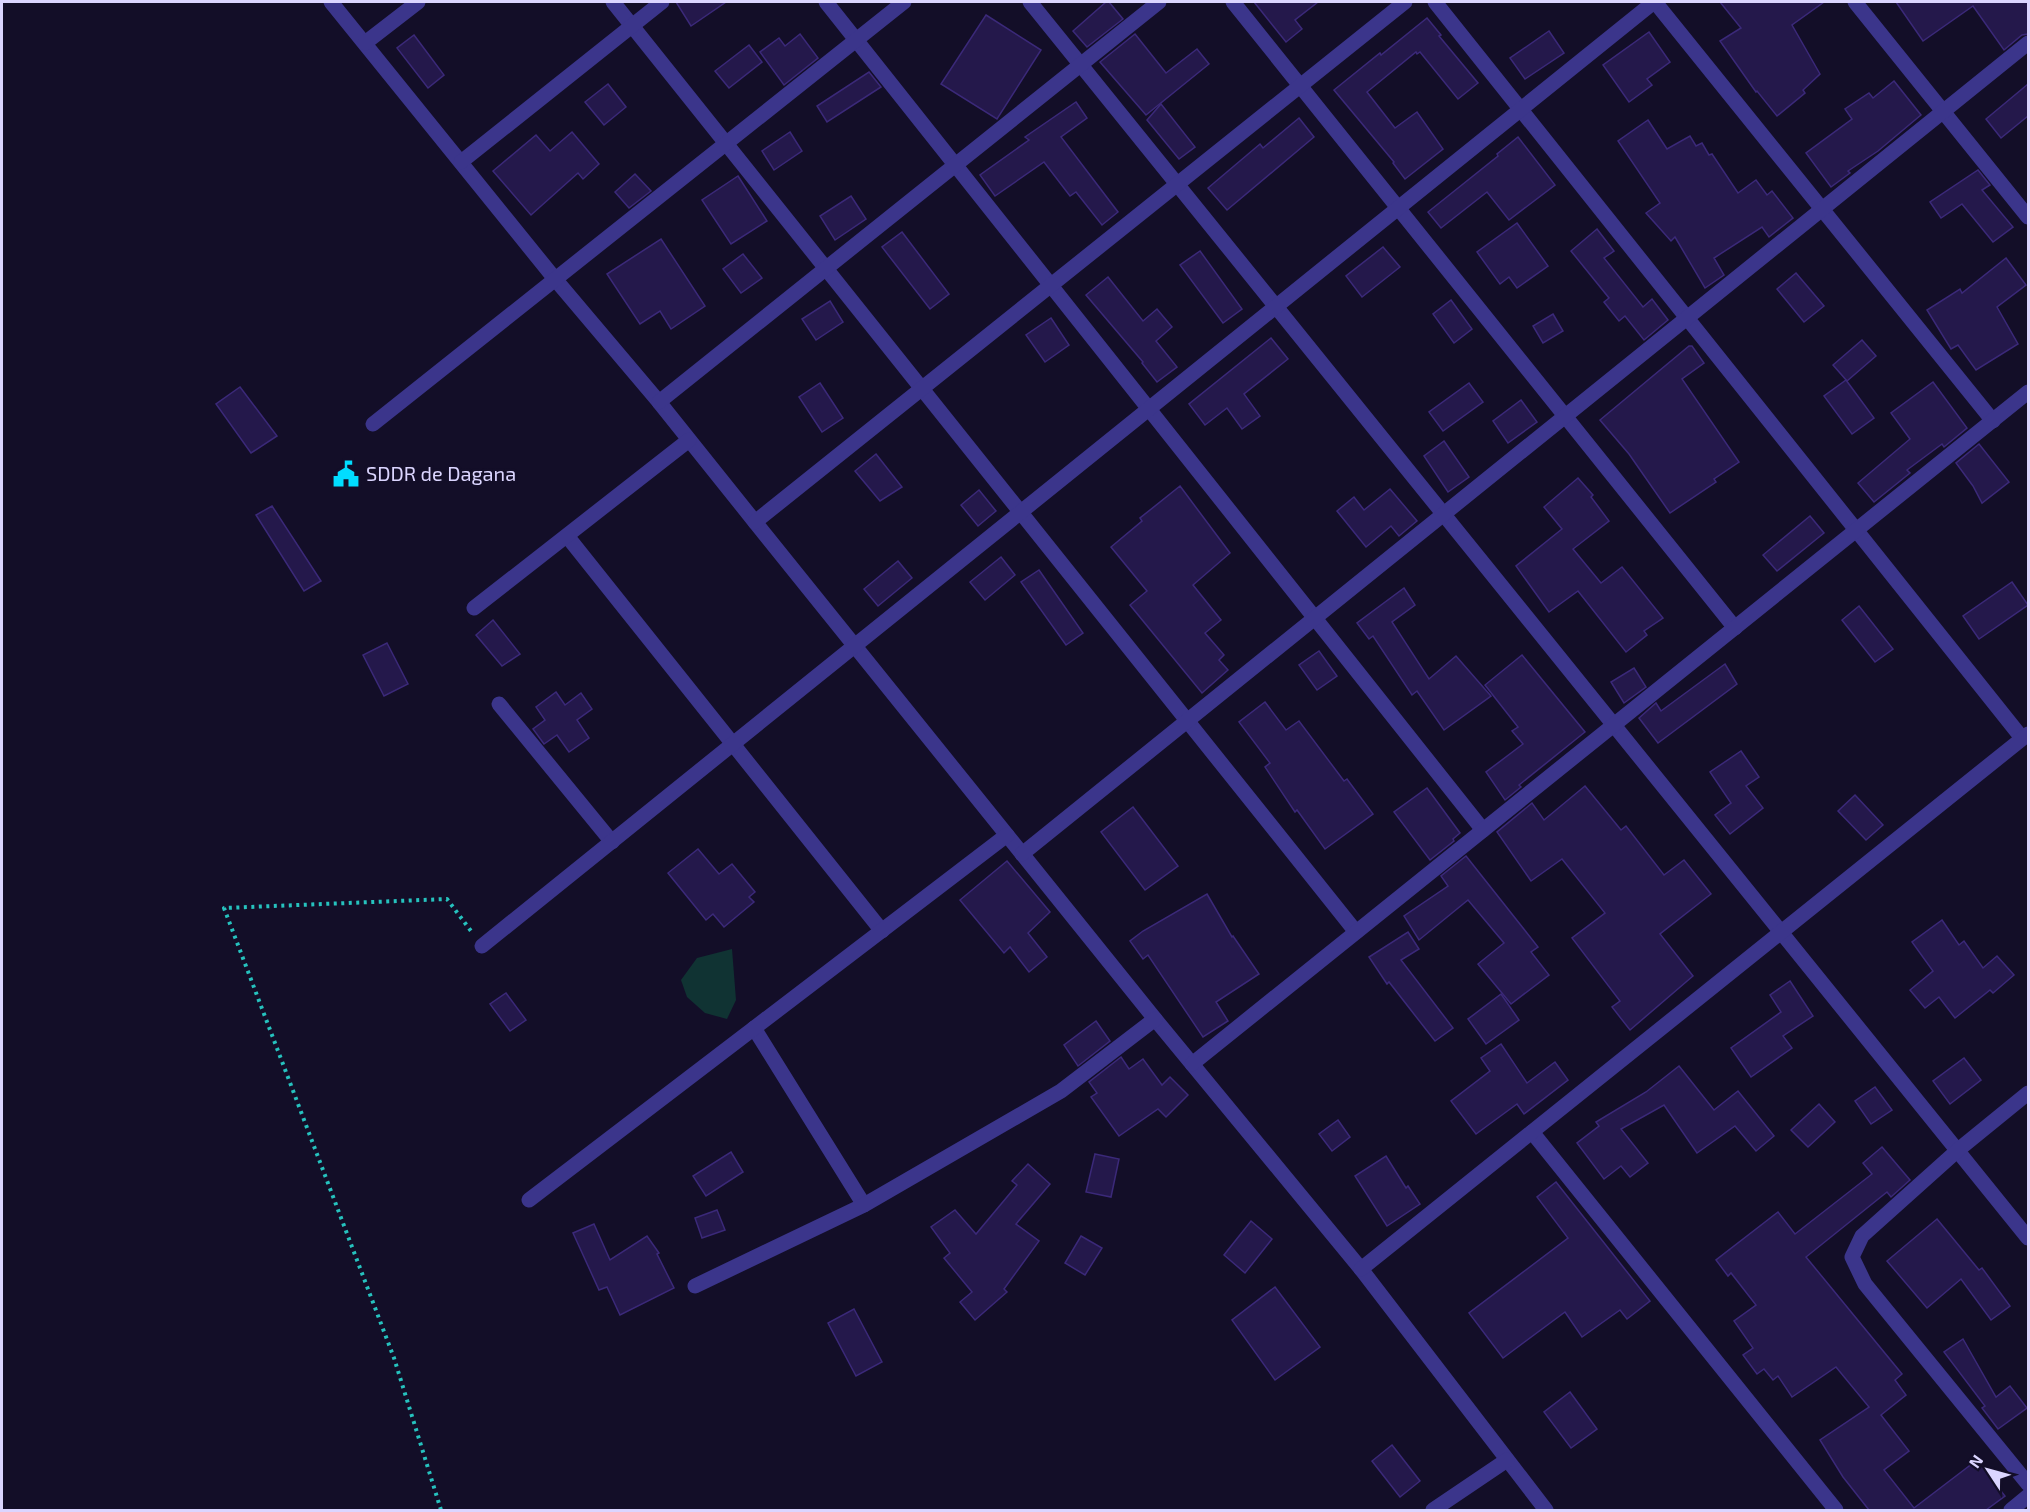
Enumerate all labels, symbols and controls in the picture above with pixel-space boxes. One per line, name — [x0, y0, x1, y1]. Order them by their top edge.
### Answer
public building icon: SDDR de Dagana — [331, 459, 361, 489]
place label: SDDR de Dagana — [366, 461, 516, 485]
north arrow — [1958, 1440, 2018, 1500]
text: N — [1964, 1451, 1987, 1471]

